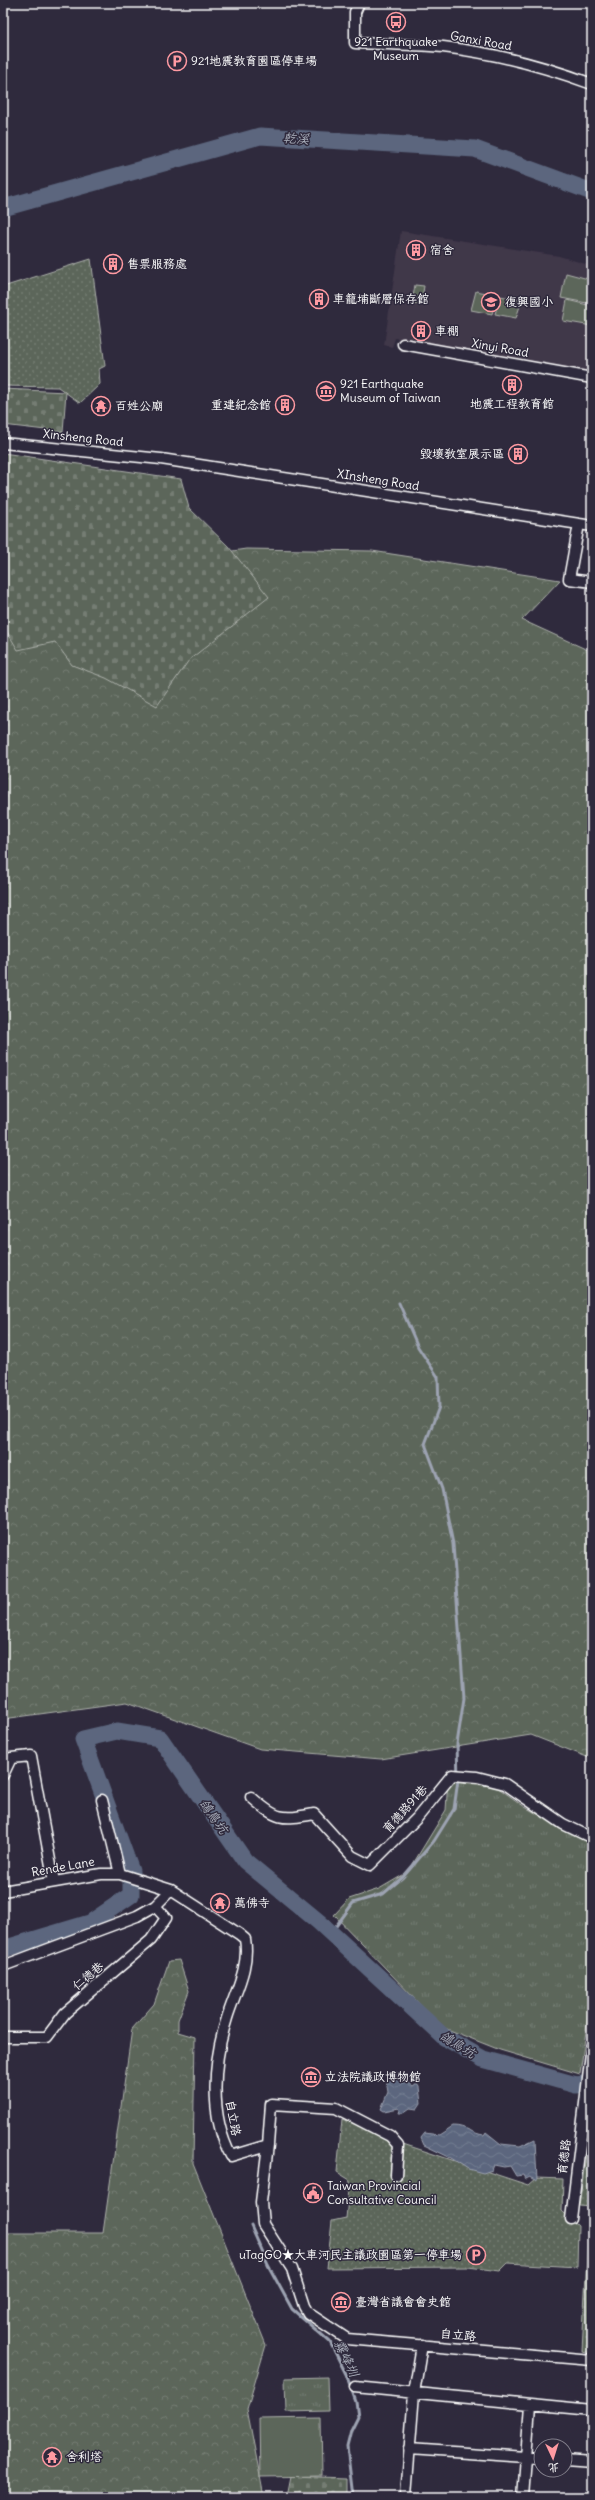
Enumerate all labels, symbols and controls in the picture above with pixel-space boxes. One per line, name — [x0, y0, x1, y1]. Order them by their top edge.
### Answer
bus stop icon: 921 Earthquake Museum — [385, 11, 407, 33]
street label: Ganxi Road — [449, 28, 513, 53]
place label: 921 Earthquake Museum — [354, 34, 438, 63]
parking icon: 921地震教育園區停車場 — [166, 50, 188, 72]
place label: 921地震教育園區停車場 — [191, 53, 317, 68]
water label: 乾溪 — [283, 129, 310, 148]
building icon: 宿舍 — [405, 239, 427, 261]
place label: 宿舍 — [430, 242, 454, 257]
building icon: 售票服務處 — [102, 253, 124, 275]
place label: 售票服務處 — [127, 256, 187, 271]
building icon: 車籠埔斷層保存館 — [308, 288, 330, 310]
place label: 車籠埔斷層保存館 — [333, 291, 429, 306]
school or university icon: 復興國小 — [480, 291, 502, 313]
place label: 復興國小 — [505, 294, 553, 309]
building icon: 車棚 — [410, 320, 432, 342]
place label: 車棚 — [435, 323, 459, 338]
street label: Xinyi Road — [470, 335, 530, 360]
building icon: 地震工程教育館 — [501, 374, 523, 396]
place label: 921 Earthquake Museum of Taiwan — [340, 376, 441, 405]
museum icon: 921 Earthquake Museum of Taiwan — [315, 380, 337, 402]
building icon: 重建紀念館 — [274, 394, 296, 416]
temple icon: 百姓公廟 — [90, 395, 112, 417]
place label: 地震工程教育館 — [470, 396, 554, 411]
place label: 重建紀念館 — [211, 397, 271, 412]
place label: 百姓公廟 — [115, 398, 163, 413]
street label: Xinsheng Road — [42, 426, 124, 449]
building icon: 毀壞教室展示區 — [507, 443, 529, 465]
place label: 毀壞教室展示區 — [420, 446, 504, 461]
street label: XInsheng Road — [336, 466, 420, 493]
street label: 育德路91巷 — [379, 1781, 430, 1836]
water label: 鴿鳥坑 — [195, 1795, 233, 1839]
street label: Rende Lane — [30, 1854, 96, 1879]
temple icon: 萬佛寺 — [209, 1892, 231, 1914]
place label: 萬佛寺 — [234, 1895, 270, 1910]
street label: 仁德巷 — [69, 1958, 106, 1993]
water label: 鴿鳥坑 — [437, 2027, 480, 2063]
museum icon: 立法院議政博物館 — [300, 2066, 322, 2088]
place label: 立法院議政博物館 — [325, 2069, 421, 2084]
street label: 自立路 — [223, 2099, 244, 2137]
street label: 育德路 — [554, 2138, 573, 2176]
place label: Taiwan Provincial Consultative Council — [327, 2178, 436, 2207]
public building icon: Taiwan Provincial Consultative Council — [302, 2182, 324, 2204]
parking icon: uTagGO★大車河民主議政園區第一停車場 — [465, 2244, 487, 2266]
place label: uTagGO★大車河民主議政園區第一停車場 — [239, 2247, 462, 2262]
museum icon: 臺灣省議會會史館 — [330, 2291, 352, 2313]
place label: 臺灣省議會會史館 — [355, 2294, 451, 2309]
street label: 自立路 — [439, 2325, 477, 2344]
water label: 霧峰圳 — [330, 2337, 364, 2381]
north arrow — [533, 2438, 573, 2478]
temple icon: 舍利塔 — [41, 2446, 63, 2468]
place label: 舍利塔 — [66, 2449, 102, 2464]
text: 北 — [548, 2461, 560, 2475]

